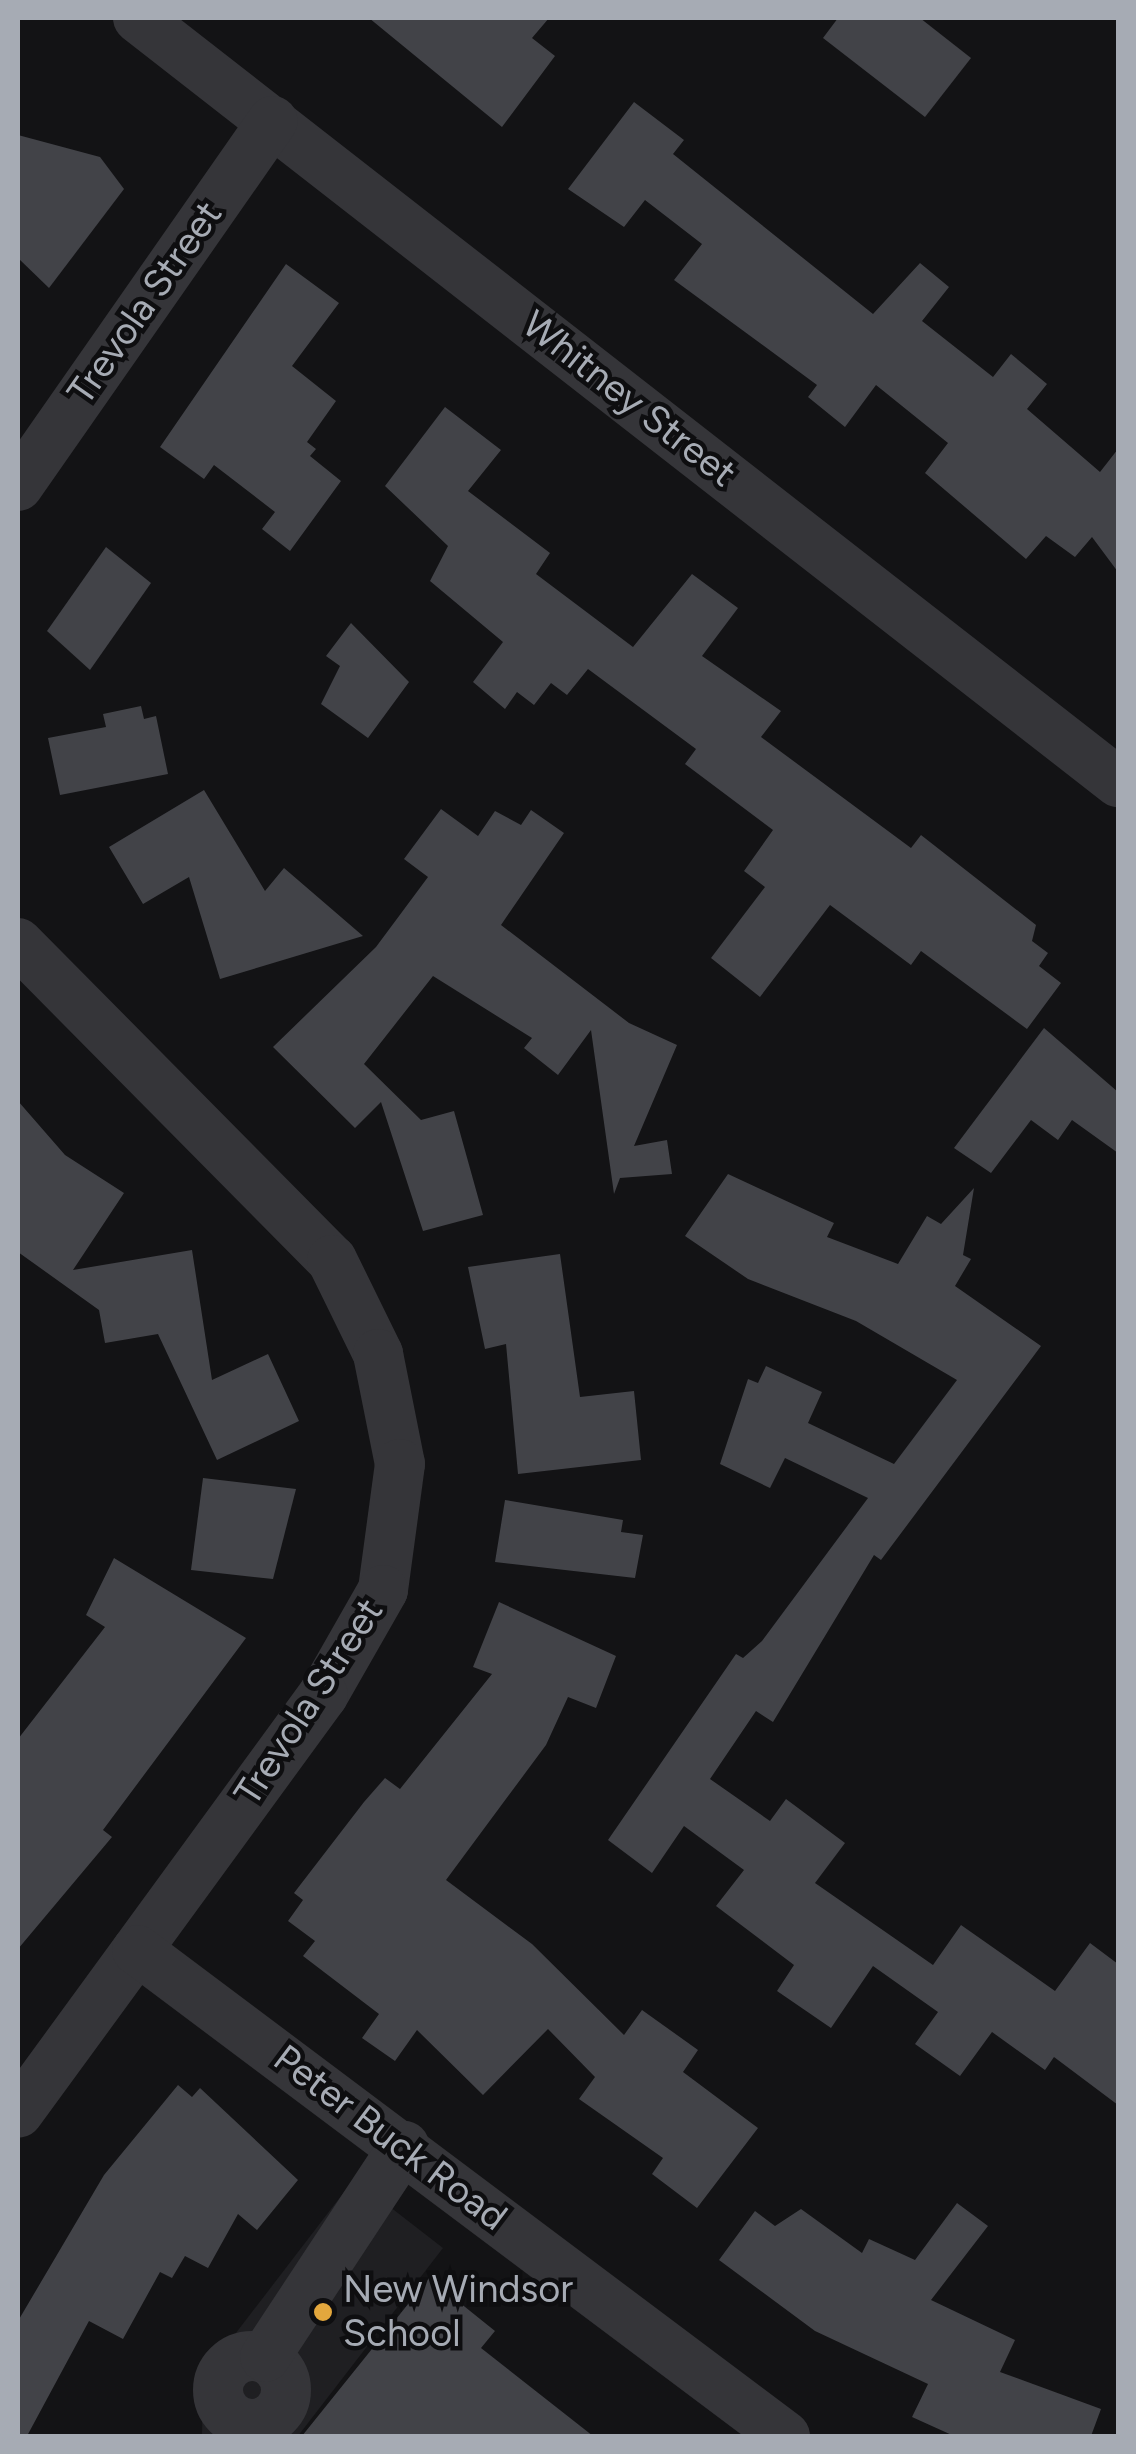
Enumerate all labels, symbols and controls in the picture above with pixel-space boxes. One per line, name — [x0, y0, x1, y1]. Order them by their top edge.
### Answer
street label: Trevola Street — [58, 193, 232, 413]
street label: Whitney Street — [513, 302, 745, 496]
street label: Trevola Street — [225, 1590, 393, 1814]
street label: Peter Buck Road — [265, 2036, 515, 2240]
place label: New Windsor School — [343, 2267, 573, 2356]
marker: New Windsor School — [312, 2301, 334, 2323]

